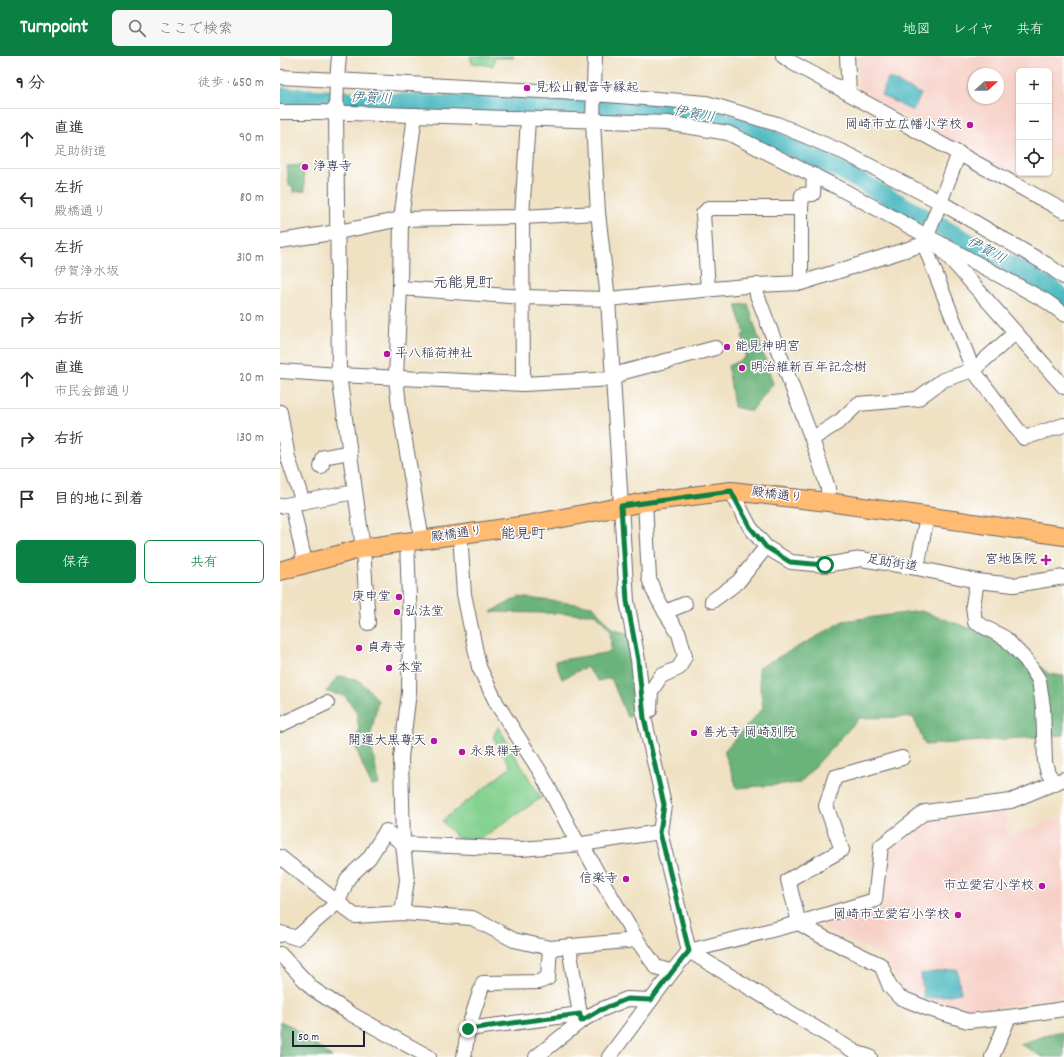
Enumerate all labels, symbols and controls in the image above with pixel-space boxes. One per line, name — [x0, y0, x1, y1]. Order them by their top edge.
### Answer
search box — [112, 10, 392, 46]
text: Turnpoint — [20, 15, 88, 42]
icon: search — [126, 17, 148, 39]
text: ここで検索 — [158, 19, 233, 41]
text: 地図 — [903, 20, 931, 40]
text: レイヤ — [953, 20, 994, 40]
text: 共有 — [1016, 20, 1044, 40]
north arrow — [968, 68, 1004, 104]
map controls — [1016, 68, 1052, 176]
button: + — [1016, 68, 1052, 104]
text: 9 分 — [16, 73, 45, 97]
text: 徒歩 · 650 m — [198, 74, 264, 93]
place label: 見松山観音寺縁起 — [535, 79, 639, 98]
marker: 見松山観音寺縁起 — [522, 83, 532, 93]
water label: 伊賀川 — [350, 88, 392, 110]
water label: 伊賀川 — [672, 102, 716, 128]
button: − — [1016, 104, 1052, 140]
place label: 岡崎市立広幡小学校 — [845, 116, 962, 135]
text: 直進 — [54, 118, 84, 140]
marker: 岡崎市立広幡小学校 — [965, 120, 975, 130]
icon: ahead — [16, 128, 38, 150]
text: 90 m — [239, 129, 264, 148]
button: locate — [1016, 140, 1052, 176]
text: 足助街道 — [54, 143, 106, 162]
place label: 浄専寺 — [313, 158, 352, 177]
marker: 浄専寺 — [300, 162, 310, 172]
text: 左折 — [54, 178, 84, 200]
icon: left — [16, 188, 38, 210]
text: 80 m — [240, 189, 264, 208]
text: 殿橋通り — [54, 203, 106, 222]
water label: 伊賀川 — [963, 232, 1009, 270]
text: 左折 — [54, 238, 84, 260]
icon: left — [16, 248, 38, 270]
text: 310 m — [236, 249, 264, 268]
text: 伊賀浄水坂 — [54, 263, 119, 282]
district label: 元能見町 — [433, 273, 494, 295]
icon: right — [16, 308, 38, 330]
text: 右折 — [54, 309, 84, 331]
text: 20 m — [239, 309, 264, 328]
place label: 能見神明宮 — [735, 338, 800, 357]
marker: 能見神明宮 — [722, 342, 732, 352]
place label: 平八稲荷神社 — [395, 345, 473, 364]
marker: 平八稲荷神社 — [382, 349, 392, 359]
text: 直進 — [54, 358, 84, 380]
place label: 明治維新百年記念樹 — [750, 359, 867, 378]
marker: 明治維新百年記念樹 — [737, 363, 747, 373]
icon: ahead — [16, 368, 38, 390]
text: 20 m — [239, 369, 264, 388]
text: 市民会館通り — [54, 383, 132, 402]
icon: right — [16, 428, 38, 450]
text: 右折 — [54, 429, 84, 451]
text: 130 m — [236, 429, 264, 448]
street label: 殿橋通り — [750, 483, 804, 509]
icon: arrive — [16, 488, 38, 510]
text: 目的地に到着 — [54, 489, 144, 511]
street label: 殿橋通り — [430, 522, 484, 548]
district label: 能見町 — [500, 524, 546, 546]
button: 保存 — [16, 540, 136, 583]
button: 共有 — [144, 540, 264, 583]
street label: 足助街道 — [865, 551, 919, 577]
place label: 宮地医院 — [985, 551, 1037, 570]
marker: 宮地医院 — [1040, 554, 1052, 566]
route start — [816, 556, 834, 574]
place label: 庚申堂 — [352, 588, 391, 607]
marker: 庚申堂 — [394, 592, 404, 602]
place label: 弘法堂 — [405, 603, 444, 622]
marker: 弘法堂 — [392, 607, 402, 617]
place label: 貞寿寺 — [367, 639, 406, 658]
marker: 貞寿寺 — [354, 643, 364, 653]
place label: 本堂 — [397, 659, 423, 678]
marker: 本堂 — [384, 663, 394, 673]
place label: 善光寺 岡崎別院 — [702, 724, 796, 743]
marker: 善光寺 岡崎別院 — [689, 728, 699, 738]
place label: 開運大黒尊天 — [348, 732, 426, 751]
marker: 開運大黒尊天 — [429, 736, 439, 746]
place label: 永泉禅寺 — [470, 743, 522, 762]
marker: 永泉禅寺 — [457, 747, 467, 757]
place label: 信楽寺 — [579, 870, 618, 889]
marker: 信楽寺 — [621, 874, 631, 884]
place label: 市立愛宕小学校 — [943, 877, 1034, 896]
marker: 市立愛宕小学校 — [1037, 881, 1047, 891]
place label: 岡崎市立愛宕小学校 — [833, 906, 950, 925]
marker: 岡崎市立愛宕小学校 — [953, 910, 963, 920]
route end — [459, 1020, 477, 1038]
scale bar — [292, 1029, 365, 1048]
text: 50 m — [298, 1030, 319, 1046]

